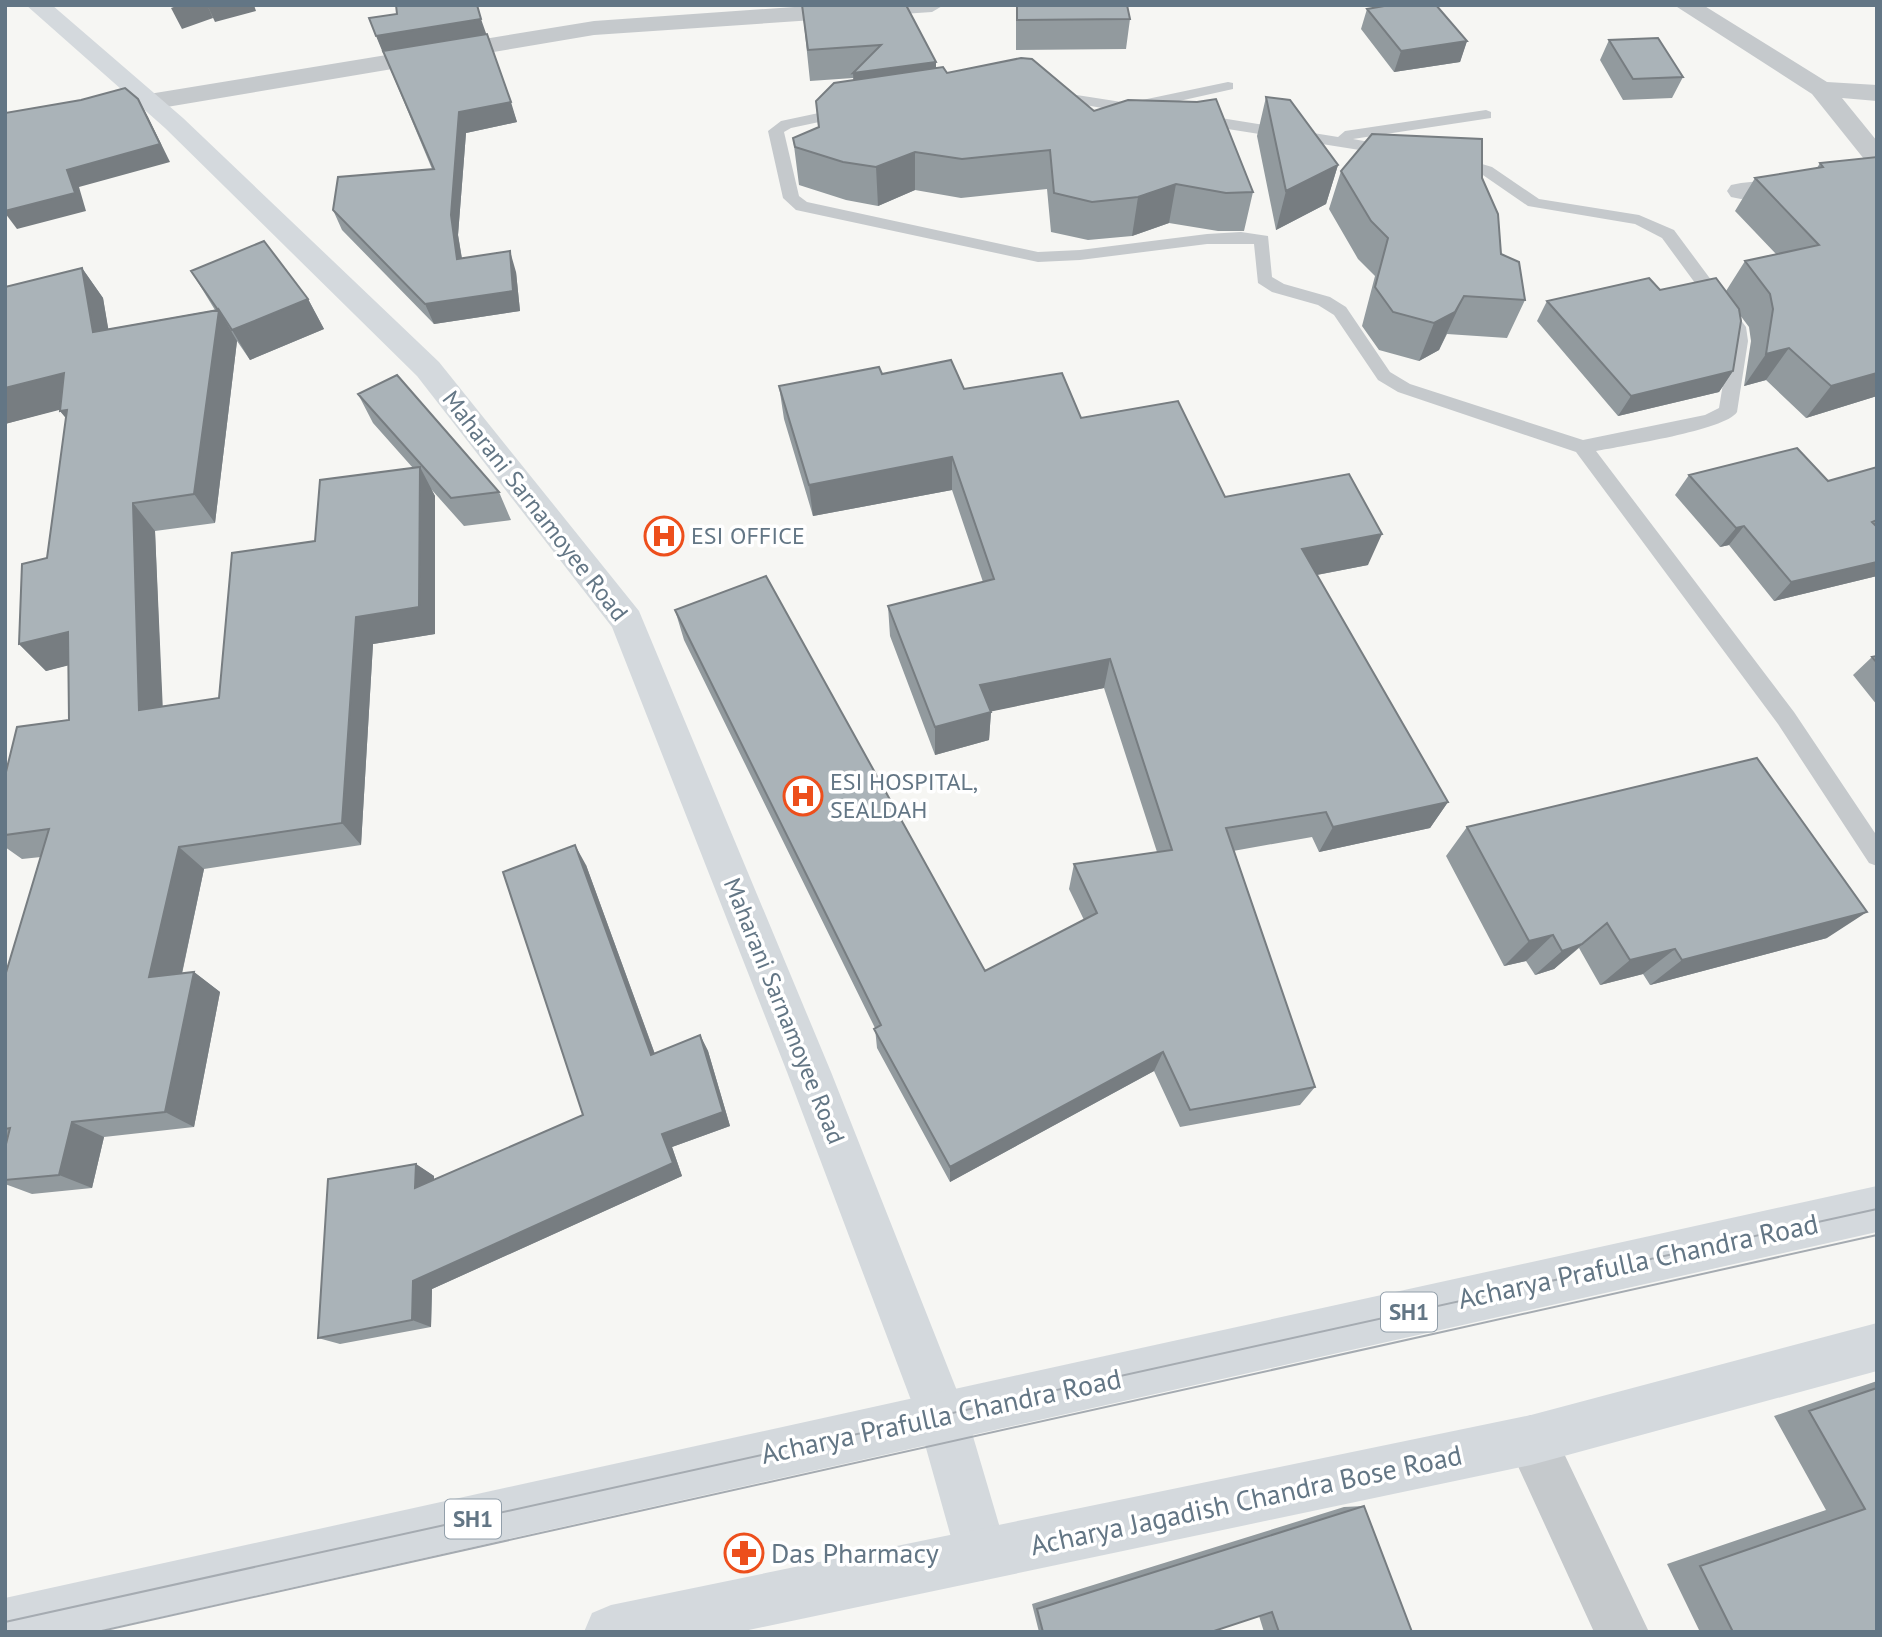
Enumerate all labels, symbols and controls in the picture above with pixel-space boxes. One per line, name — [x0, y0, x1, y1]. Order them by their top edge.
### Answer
street label: Maharani Sarnamoyee Road — [436, 384, 635, 627]
hospital icon: ESI OFFICE — [643, 515, 685, 557]
place label: ESI OFFICE — [691, 520, 805, 551]
place label: ESI HOSPITAL, SEALDAH — [830, 766, 978, 825]
hospital icon: ESI HOSPITAL, SEALDAH — [782, 775, 824, 817]
street label: Maharani Sarnamoyee Road — [717, 873, 852, 1148]
street label: Acharya Prafulla Chandra Road — [1454, 1204, 1821, 1317]
road number: SH1 — [1381, 1292, 1437, 1331]
street label: Acharya Prafulla Chandra Road — [757, 1359, 1124, 1472]
street label: Acharya Jagadish Chandra Bose Road — [1027, 1436, 1465, 1563]
road number: SH1 — [445, 1500, 501, 1538]
pharmacy icon: Das Pharmacy — [723, 1532, 765, 1574]
place label: Das Pharmacy — [771, 1534, 939, 1571]

